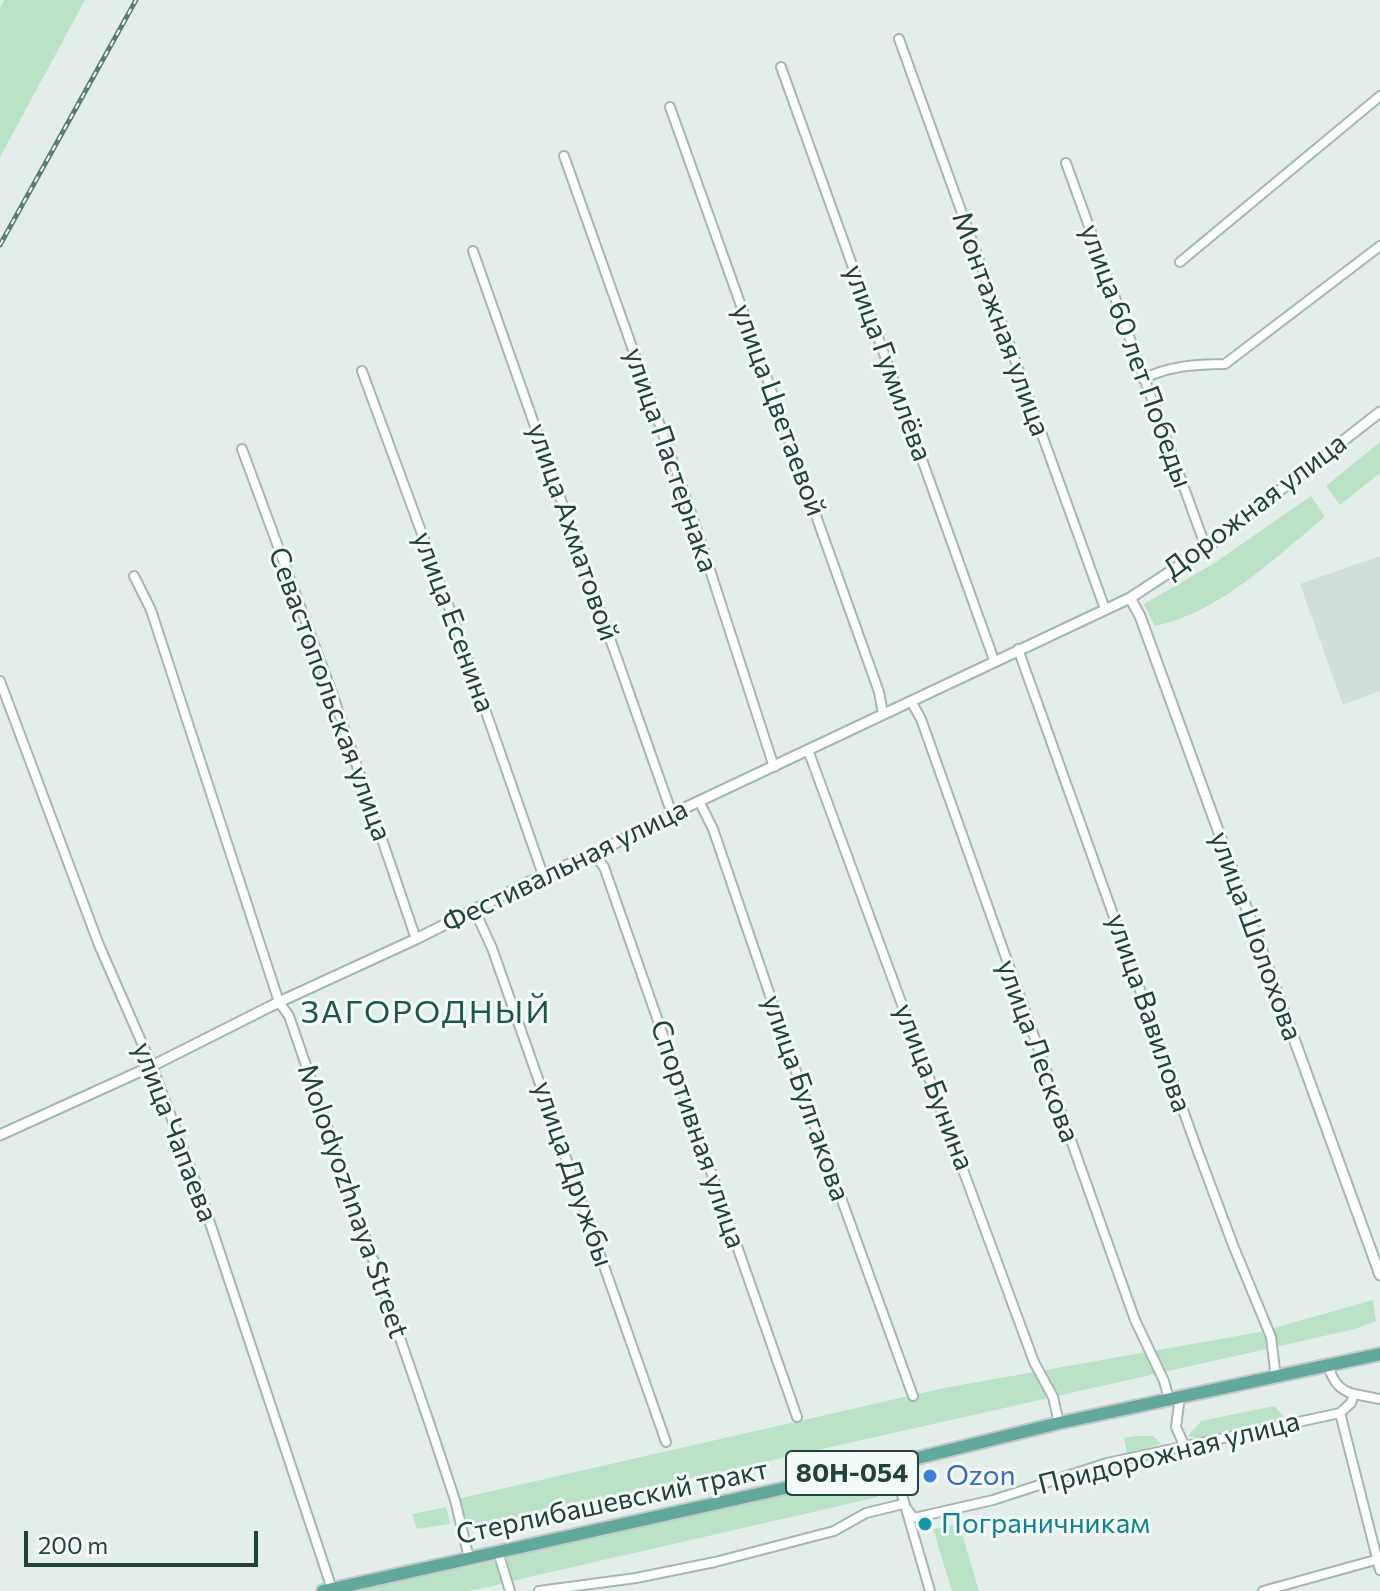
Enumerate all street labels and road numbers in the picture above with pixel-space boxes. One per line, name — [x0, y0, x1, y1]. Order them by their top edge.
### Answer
street label: Монтажная улица — [945, 207, 1057, 441]
street label: улица 60 лет Победы — [1073, 220, 1199, 492]
street label: улица Гумилёва — [837, 260, 939, 466]
street label: улица Цветаевой — [725, 299, 833, 521]
street label: улица Пастернака — [617, 343, 725, 577]
street label: улица Ахматовой — [520, 419, 626, 645]
street label: Дорожная улица — [1157, 426, 1353, 586]
street label: улица Есенина — [406, 527, 502, 717]
street label: Севастопольская улица — [261, 543, 399, 845]
street label: Фестивальная улица — [437, 792, 693, 940]
street label: улица Шолохова — [1203, 827, 1309, 1045]
street label: улица Вавилова — [1099, 909, 1199, 1117]
street label: улица Лескова — [989, 955, 1087, 1147]
street label: улица Булгакова — [755, 990, 857, 1206]
street label: улица Бунина — [887, 999, 981, 1175]
street label: Спортивная улица — [643, 1015, 753, 1253]
street label: улица Чапаева — [125, 1037, 225, 1227]
street label: Molodyozhnaya Street — [290, 1059, 416, 1343]
street label: улица Дружбы — [526, 1077, 620, 1271]
street label: Придорожная улица — [1035, 1404, 1303, 1502]
road number: 80Н-054 — [786, 1451, 918, 1495]
street label: Стерлибашевский тракт — [453, 1453, 771, 1551]

